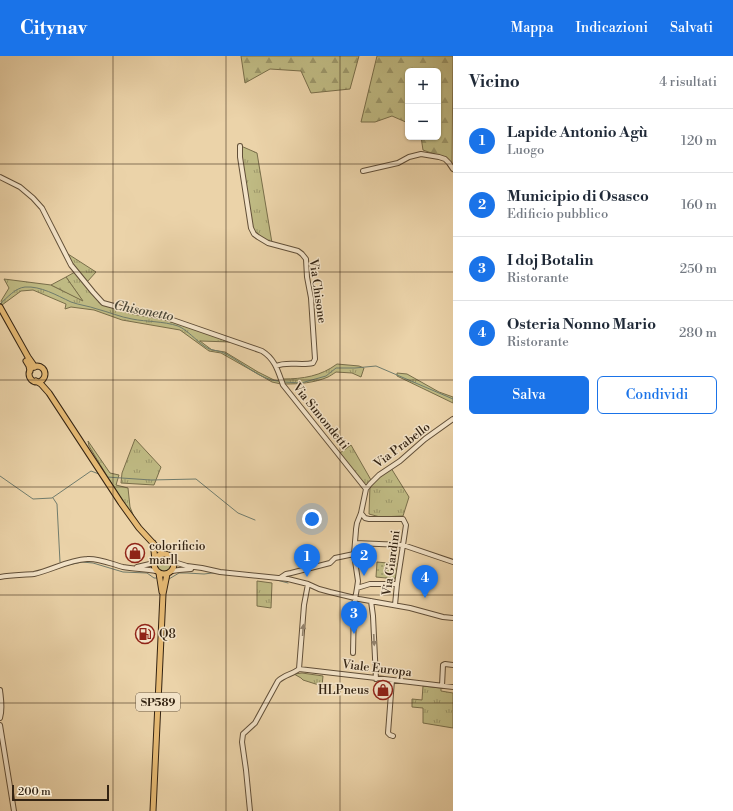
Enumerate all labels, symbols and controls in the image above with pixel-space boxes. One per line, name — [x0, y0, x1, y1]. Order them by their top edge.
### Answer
text: Citynav — [20, 16, 87, 40]
text: Mappa — [511, 19, 553, 37]
text: Indicazioni — [575, 19, 648, 37]
text: Salvati — [670, 19, 713, 37]
map controls — [405, 68, 441, 140]
button: + — [405, 68, 441, 104]
text: Vicino — [469, 71, 520, 93]
text: 4 risultati — [659, 74, 717, 90]
button: − — [405, 104, 441, 140]
text: Lapide Antonio Agù — [507, 123, 648, 142]
text: 1 — [479, 133, 485, 149]
text: 120 m — [681, 133, 717, 149]
text: Luogo — [507, 142, 544, 158]
text: Municipio di Osasco — [507, 187, 649, 206]
text: 2 — [478, 197, 486, 213]
text: 160 m — [681, 197, 717, 213]
text: Edificio pubblico — [507, 206, 608, 222]
text: I doj Botalin — [507, 251, 593, 270]
street label: Via Chisone — [305, 257, 329, 324]
text: 3 — [478, 261, 486, 277]
text: 250 m — [680, 261, 717, 277]
text: Ristorante — [507, 270, 569, 286]
water label: Chisonetto — [113, 297, 175, 325]
text: Osteria Nonno Mario — [507, 315, 656, 334]
text: 4 — [478, 325, 486, 341]
text: 280 m — [679, 325, 717, 341]
text: Ristorante — [507, 334, 569, 350]
button: Salva — [469, 376, 589, 414]
button: Condividi — [597, 376, 717, 414]
street label: Via Simondetti — [289, 379, 352, 453]
street label: Via Prabello — [370, 419, 434, 472]
your location — [302, 509, 322, 529]
street label: Via Giardini — [379, 529, 404, 598]
place label: colorificio marll — [149, 539, 206, 568]
shop icon: colorificio marll — [124, 542, 146, 564]
pin: 2 — [351, 543, 377, 576]
pin: 1 — [294, 544, 320, 577]
pin: 4 — [412, 565, 438, 598]
pin: 3 — [341, 601, 367, 634]
fuel station icon: Q8 — [134, 623, 156, 645]
one-way arrow — [299, 624, 306, 636]
place label: Q8 — [159, 627, 176, 642]
one-way arrow — [371, 634, 378, 646]
street label: Viale Europa — [340, 657, 413, 680]
shop icon: HLPneus — [372, 679, 394, 701]
place label: HLPneus — [318, 683, 369, 698]
road number: SP589 — [136, 693, 180, 711]
scale bar — [12, 783, 109, 802]
text: 200 m — [18, 785, 51, 799]

